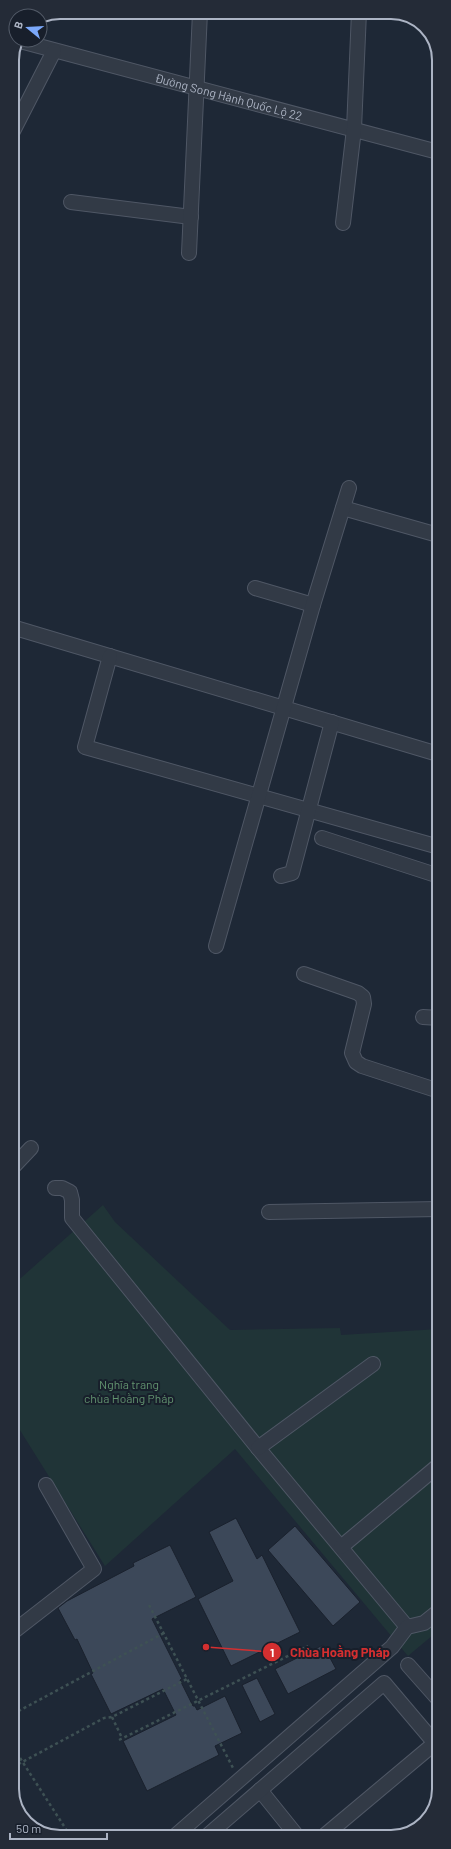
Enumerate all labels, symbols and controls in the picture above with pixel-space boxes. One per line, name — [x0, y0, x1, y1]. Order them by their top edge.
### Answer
north arrow — [8, 8, 48, 48]
text: B — [11, 19, 25, 30]
street label: Đường Song Hành Quốc Lộ 22 — [154, 70, 304, 123]
park label: Nghĩa trang chùa Hoằng Pháp — [84, 1377, 174, 1405]
callout: Chùa Hoằng Pháp — [262, 1640, 398, 1665]
text: Chùa Hoằng Pháp — [290, 1644, 390, 1660]
text: 1 — [270, 1645, 274, 1659]
scale bar — [10, 1815, 107, 1841]
text: 50 m — [16, 1821, 41, 1835]

